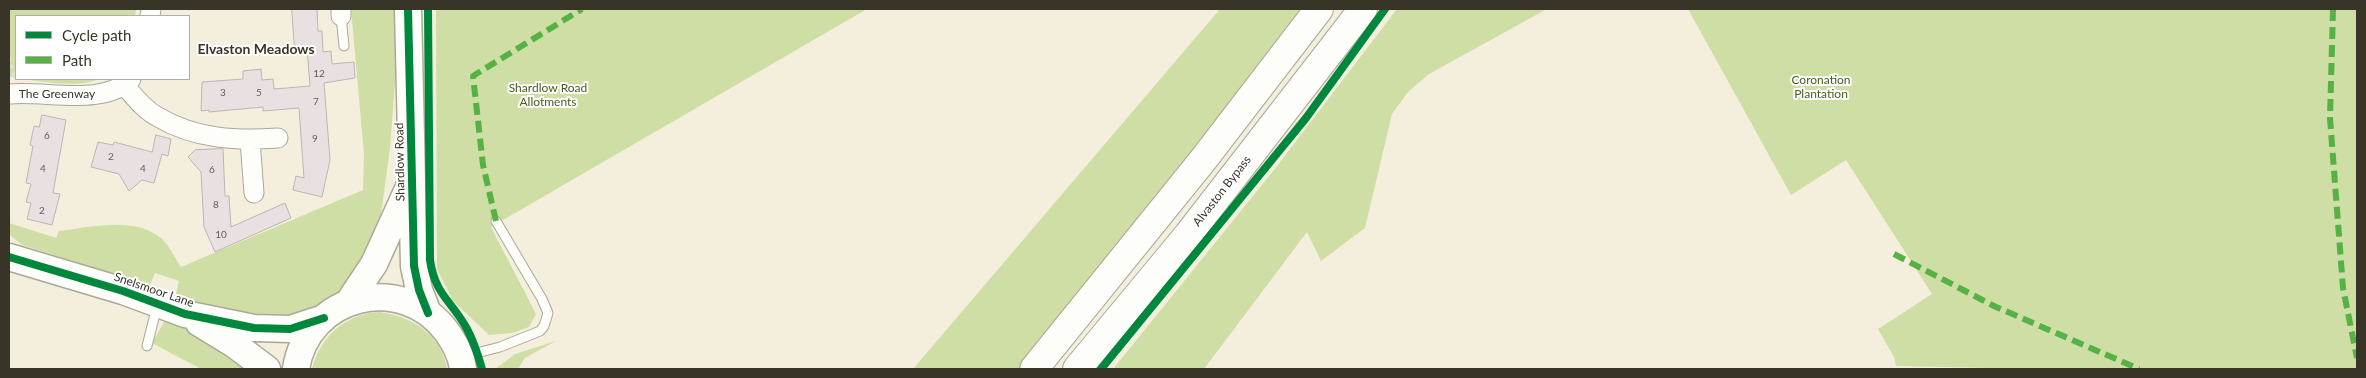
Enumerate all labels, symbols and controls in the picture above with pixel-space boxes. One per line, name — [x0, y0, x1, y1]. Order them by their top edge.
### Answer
legend — [15, 15, 190, 80]
text: Cycle path — [62, 26, 131, 44]
district label: Elvaston Meadows — [197, 41, 315, 57]
text: Path — [62, 51, 92, 69]
house number: 12 — [313, 68, 325, 80]
park label: Coronation Plantation — [1791, 73, 1851, 101]
park label: Shardlow Road Allotments — [509, 81, 587, 109]
street label: The Greenway — [19, 87, 95, 101]
house number: 3 — [220, 87, 226, 99]
house number: 5 — [256, 87, 262, 99]
house number: 7 — [313, 96, 319, 108]
street label: Shardlow Road — [392, 123, 408, 201]
house number: 6 — [44, 130, 50, 142]
house number: 9 — [312, 133, 318, 145]
house number: 2 — [108, 151, 114, 163]
street label: Alvaston Bypass — [1190, 153, 1254, 229]
house number: 4 — [40, 163, 46, 175]
house number: 4 — [140, 163, 146, 175]
house number: 6 — [209, 164, 215, 176]
house number: 8 — [213, 199, 219, 211]
house number: 2 — [39, 205, 45, 217]
house number: 10 — [215, 229, 227, 241]
street label: Snelsmoor Lane — [112, 270, 196, 310]

